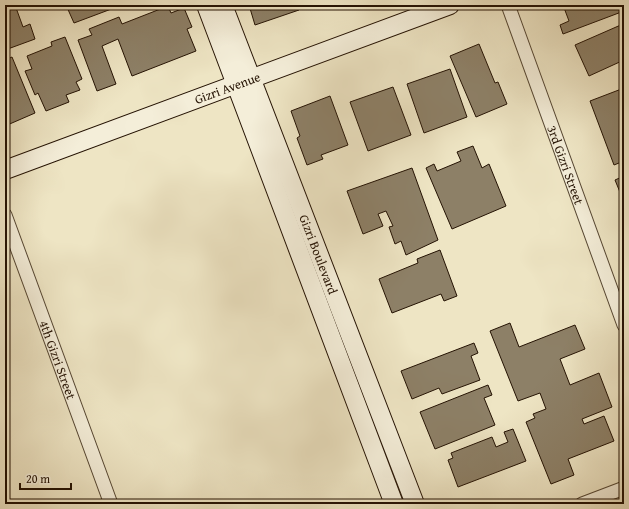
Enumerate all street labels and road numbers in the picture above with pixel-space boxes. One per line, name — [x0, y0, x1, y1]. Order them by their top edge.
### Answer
street label: Gizri Avenue — [192, 67, 263, 109]
street label: 3rd Gizri Street — [542, 123, 589, 208]
street label: Gizri Boulevard — [294, 212, 342, 297]
street label: 4th Gizri Street — [34, 318, 81, 402]

